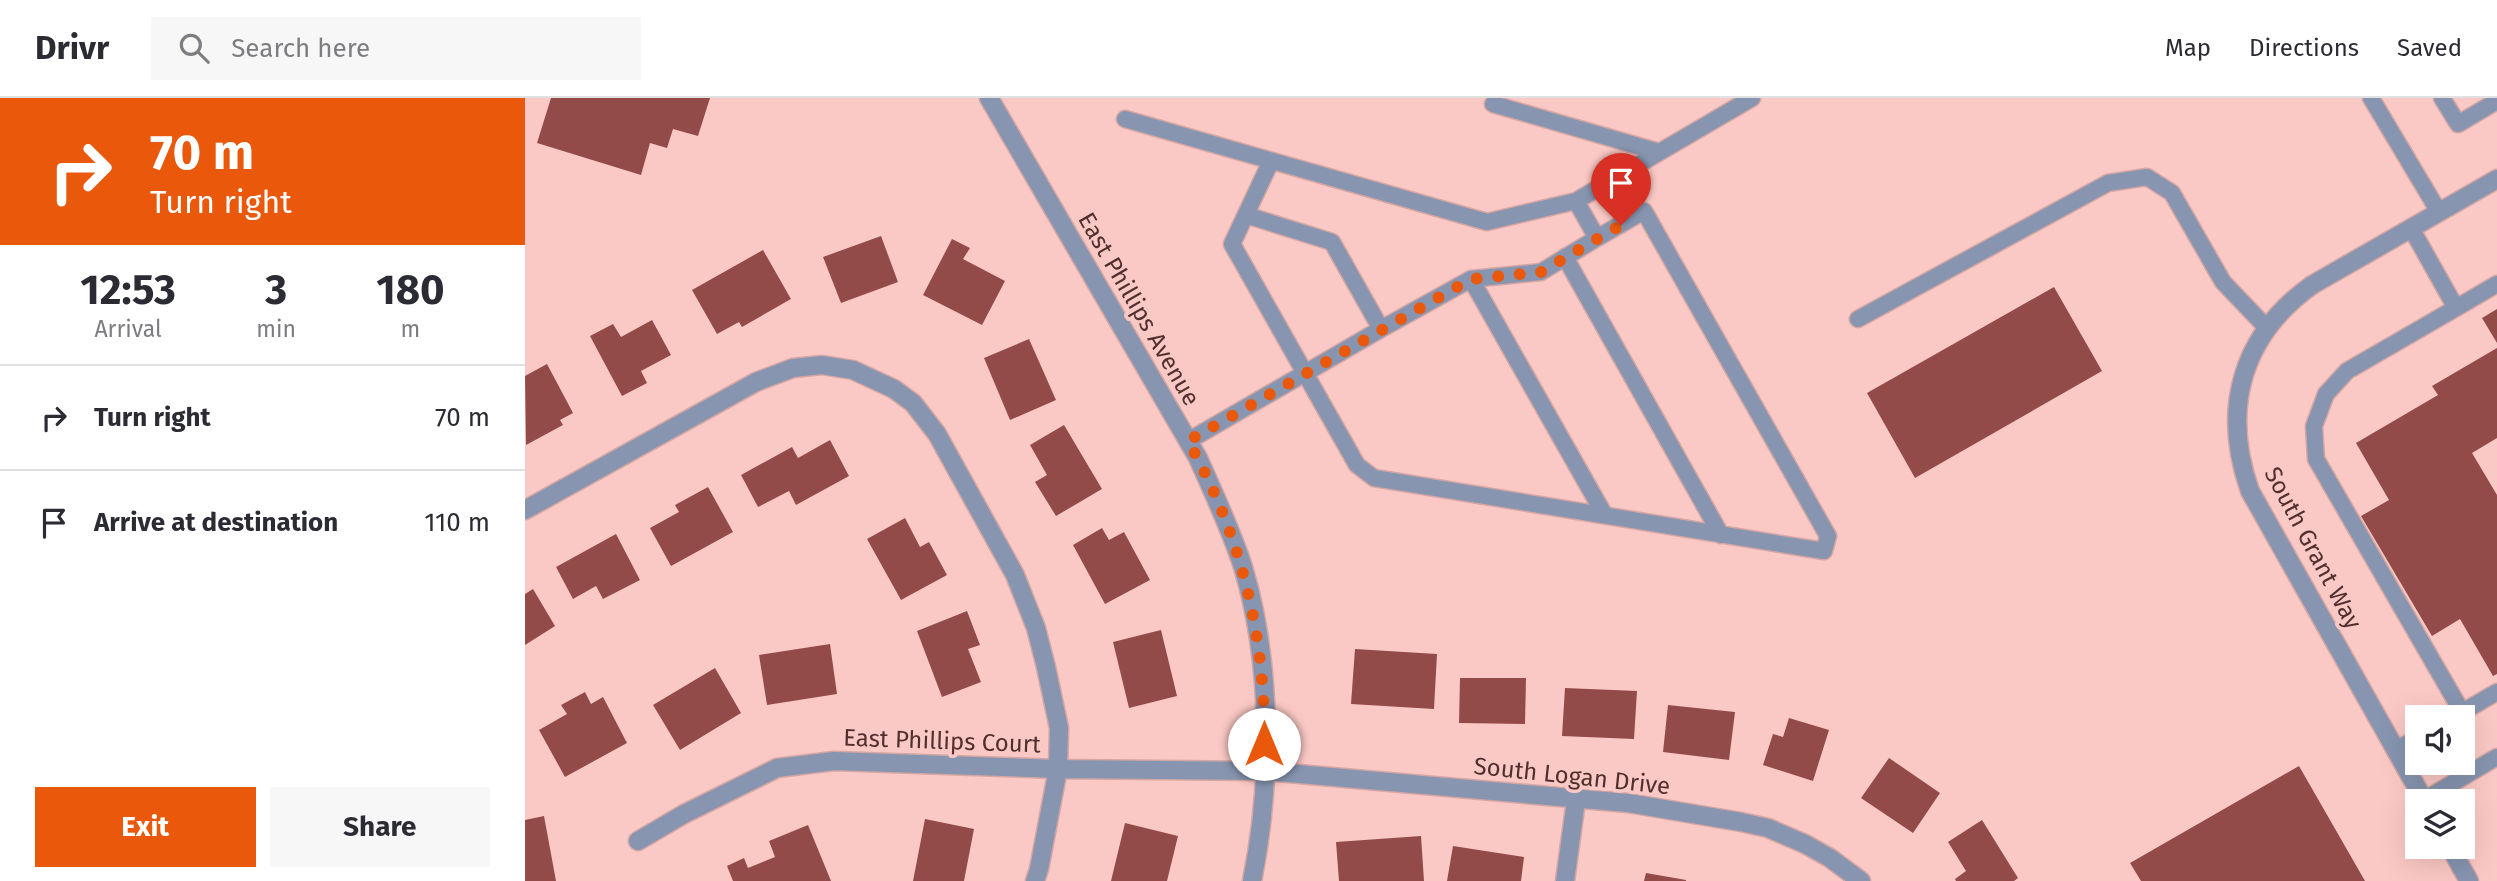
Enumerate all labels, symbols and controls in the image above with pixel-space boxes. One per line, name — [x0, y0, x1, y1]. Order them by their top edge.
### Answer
search box — [151, 17, 641, 80]
text: Drivr — [35, 28, 109, 68]
icon: search — [175, 29, 213, 67]
text: Search here — [231, 33, 370, 64]
text: Map — [2165, 34, 2211, 62]
text: Directions — [2249, 34, 2359, 62]
text: Saved — [2397, 34, 2462, 62]
text: 70 m — [150, 123, 254, 182]
icon: right — [35, 126, 126, 217]
pin — [1591, 153, 1651, 225]
icon: arrive — [1602, 164, 1640, 202]
text: Turn right — [150, 183, 292, 221]
street label: East Phillips Avenue — [1072, 208, 1206, 410]
text: 12:53 — [80, 265, 176, 315]
text: 3 — [265, 265, 287, 315]
text: 180 — [376, 265, 445, 315]
text: Arrival — [94, 315, 162, 343]
text: min — [256, 315, 296, 343]
text: m — [401, 315, 420, 343]
icon: right — [35, 399, 73, 437]
text: Turn right — [94, 402, 211, 433]
text: 70 m — [435, 402, 490, 433]
street label: South Grant Way — [2259, 462, 2368, 634]
icon: arrive — [35, 504, 73, 542]
text: Arrive at destination — [94, 507, 338, 538]
text: 110 m — [424, 507, 490, 538]
map controls — [2405, 705, 2475, 859]
button: sound — [2405, 705, 2475, 775]
position arrow — [1227, 707, 1301, 781]
street label: East Phillips Court — [843, 724, 1041, 758]
street label: South Logan Drive — [1472, 752, 1672, 800]
button: Exit — [35, 787, 256, 867]
button: Share — [270, 787, 490, 867]
button: layers — [2405, 789, 2475, 859]

